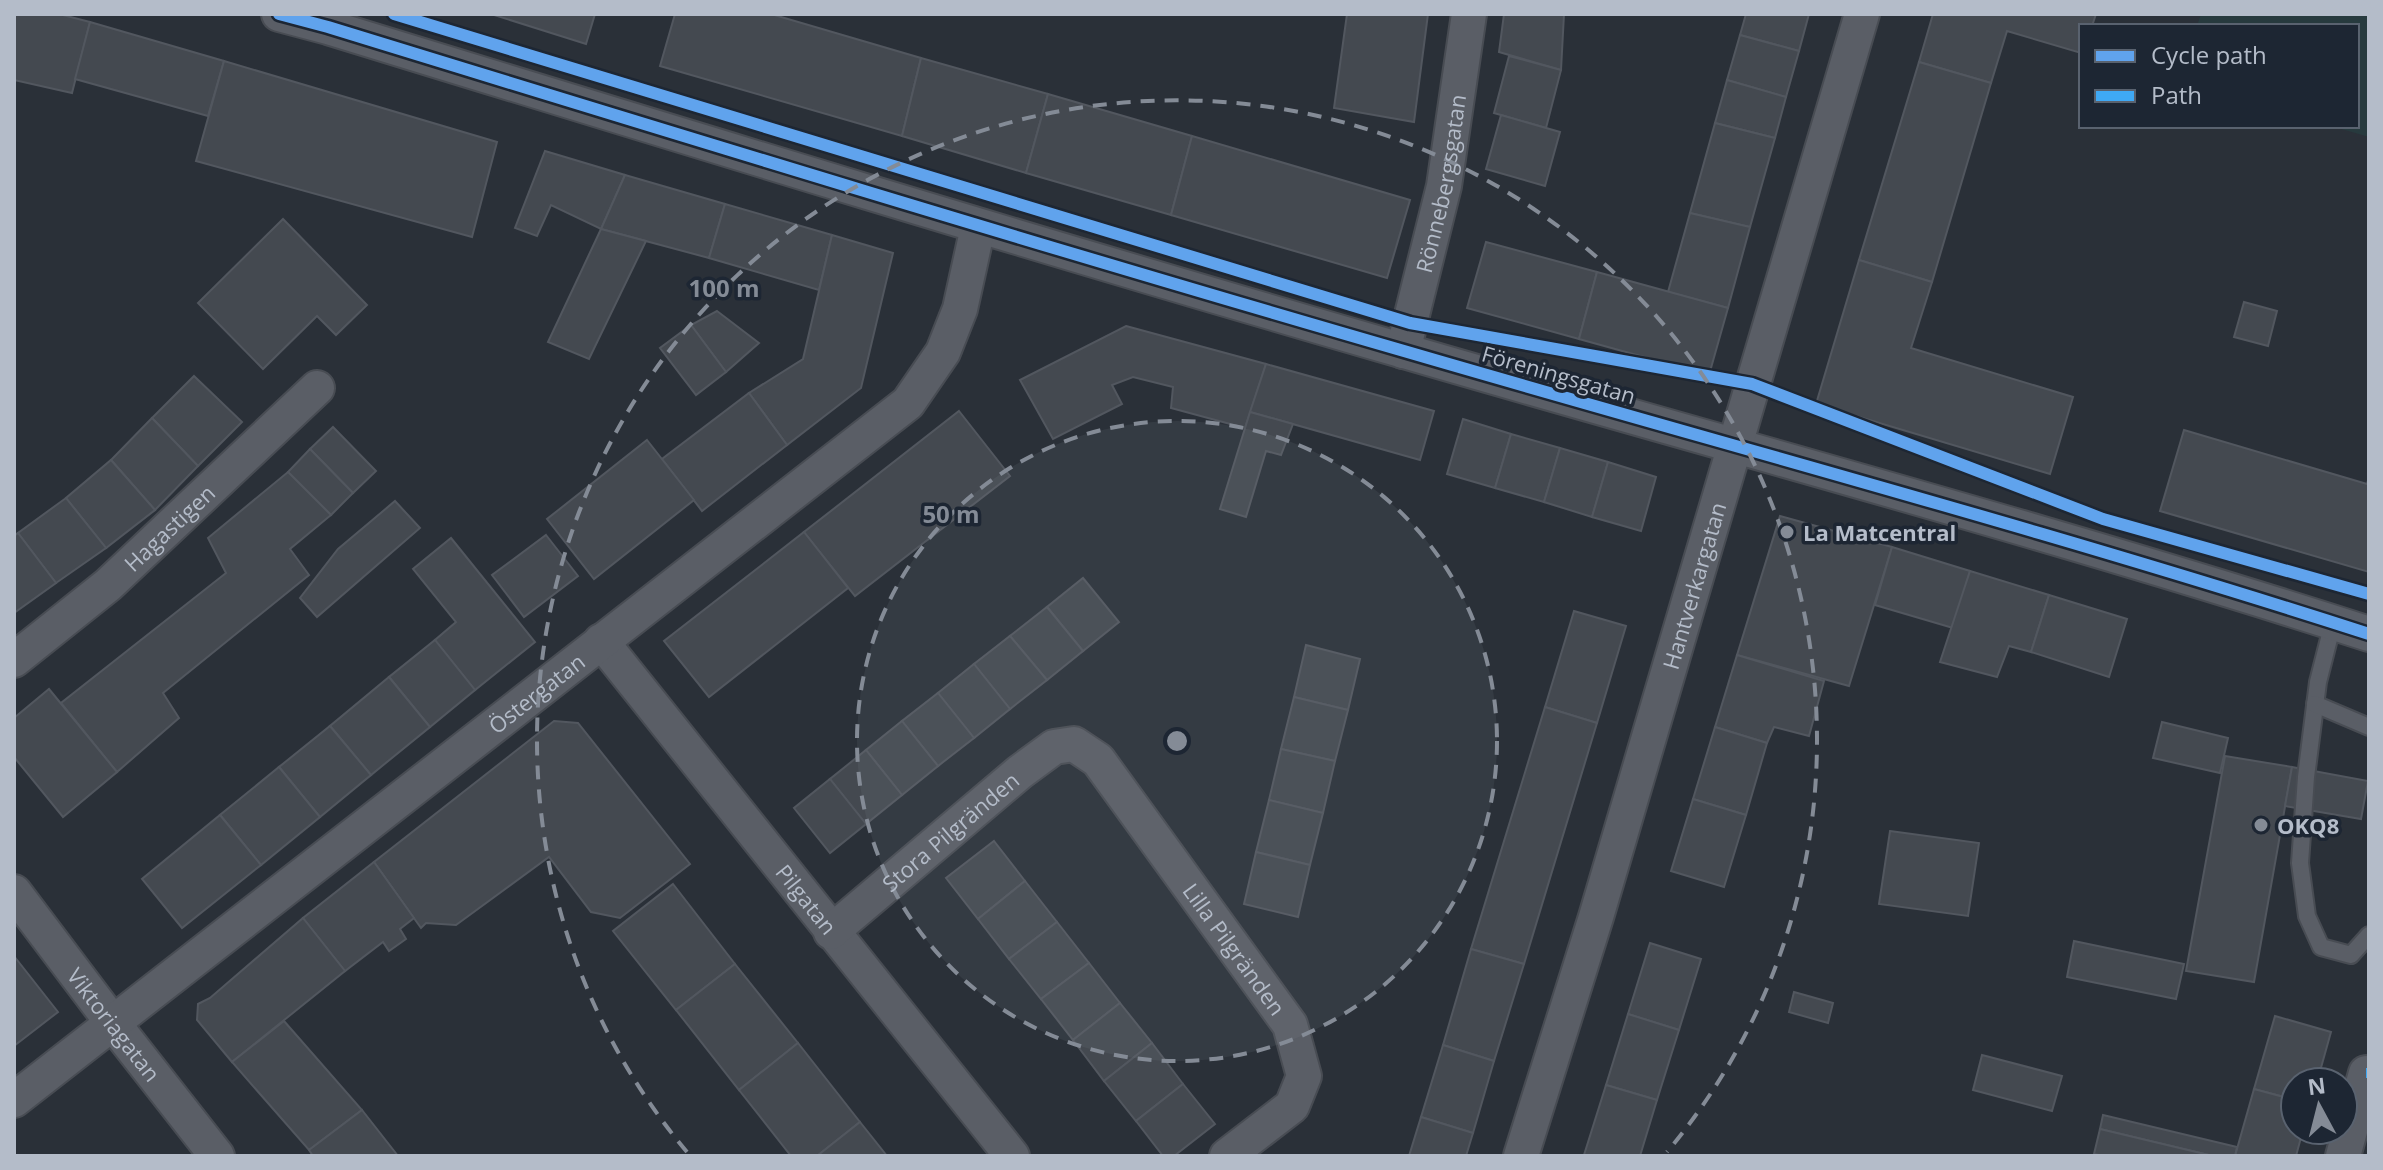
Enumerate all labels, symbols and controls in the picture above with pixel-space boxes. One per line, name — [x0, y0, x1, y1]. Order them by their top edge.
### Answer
legend — [2079, 24, 2359, 128]
text: Cycle path — [2151, 38, 2267, 71]
text: Path — [2151, 78, 2202, 111]
street label: Rönnebergsgatan — [1408, 92, 1472, 276]
text: 100 m — [689, 271, 759, 304]
street label: Föreningsgatan — [1479, 338, 1639, 410]
street label: Hagastigen — [117, 477, 221, 578]
text: 50 m — [922, 497, 980, 530]
street label: Hantverkargatan — [1655, 498, 1732, 673]
place label: La Matcentral — [1803, 517, 1956, 547]
marker: La Matcentral — [1778, 523, 1796, 541]
street label: Östergatan — [482, 646, 590, 740]
centre of rings — [1163, 727, 1191, 755]
street label: Stora Pilgränden — [875, 765, 1025, 898]
place label: OKQ8 — [2277, 810, 2339, 840]
marker: OKQ8 — [2252, 816, 2270, 834]
street label: Pilgatan — [770, 857, 844, 940]
street label: Lilla Pilgränden — [1177, 877, 1293, 1021]
street label: Viktoriagatan — [61, 961, 168, 1087]
north arrow — [2279, 1066, 2359, 1146]
text: N — [2306, 1069, 2327, 1101]

